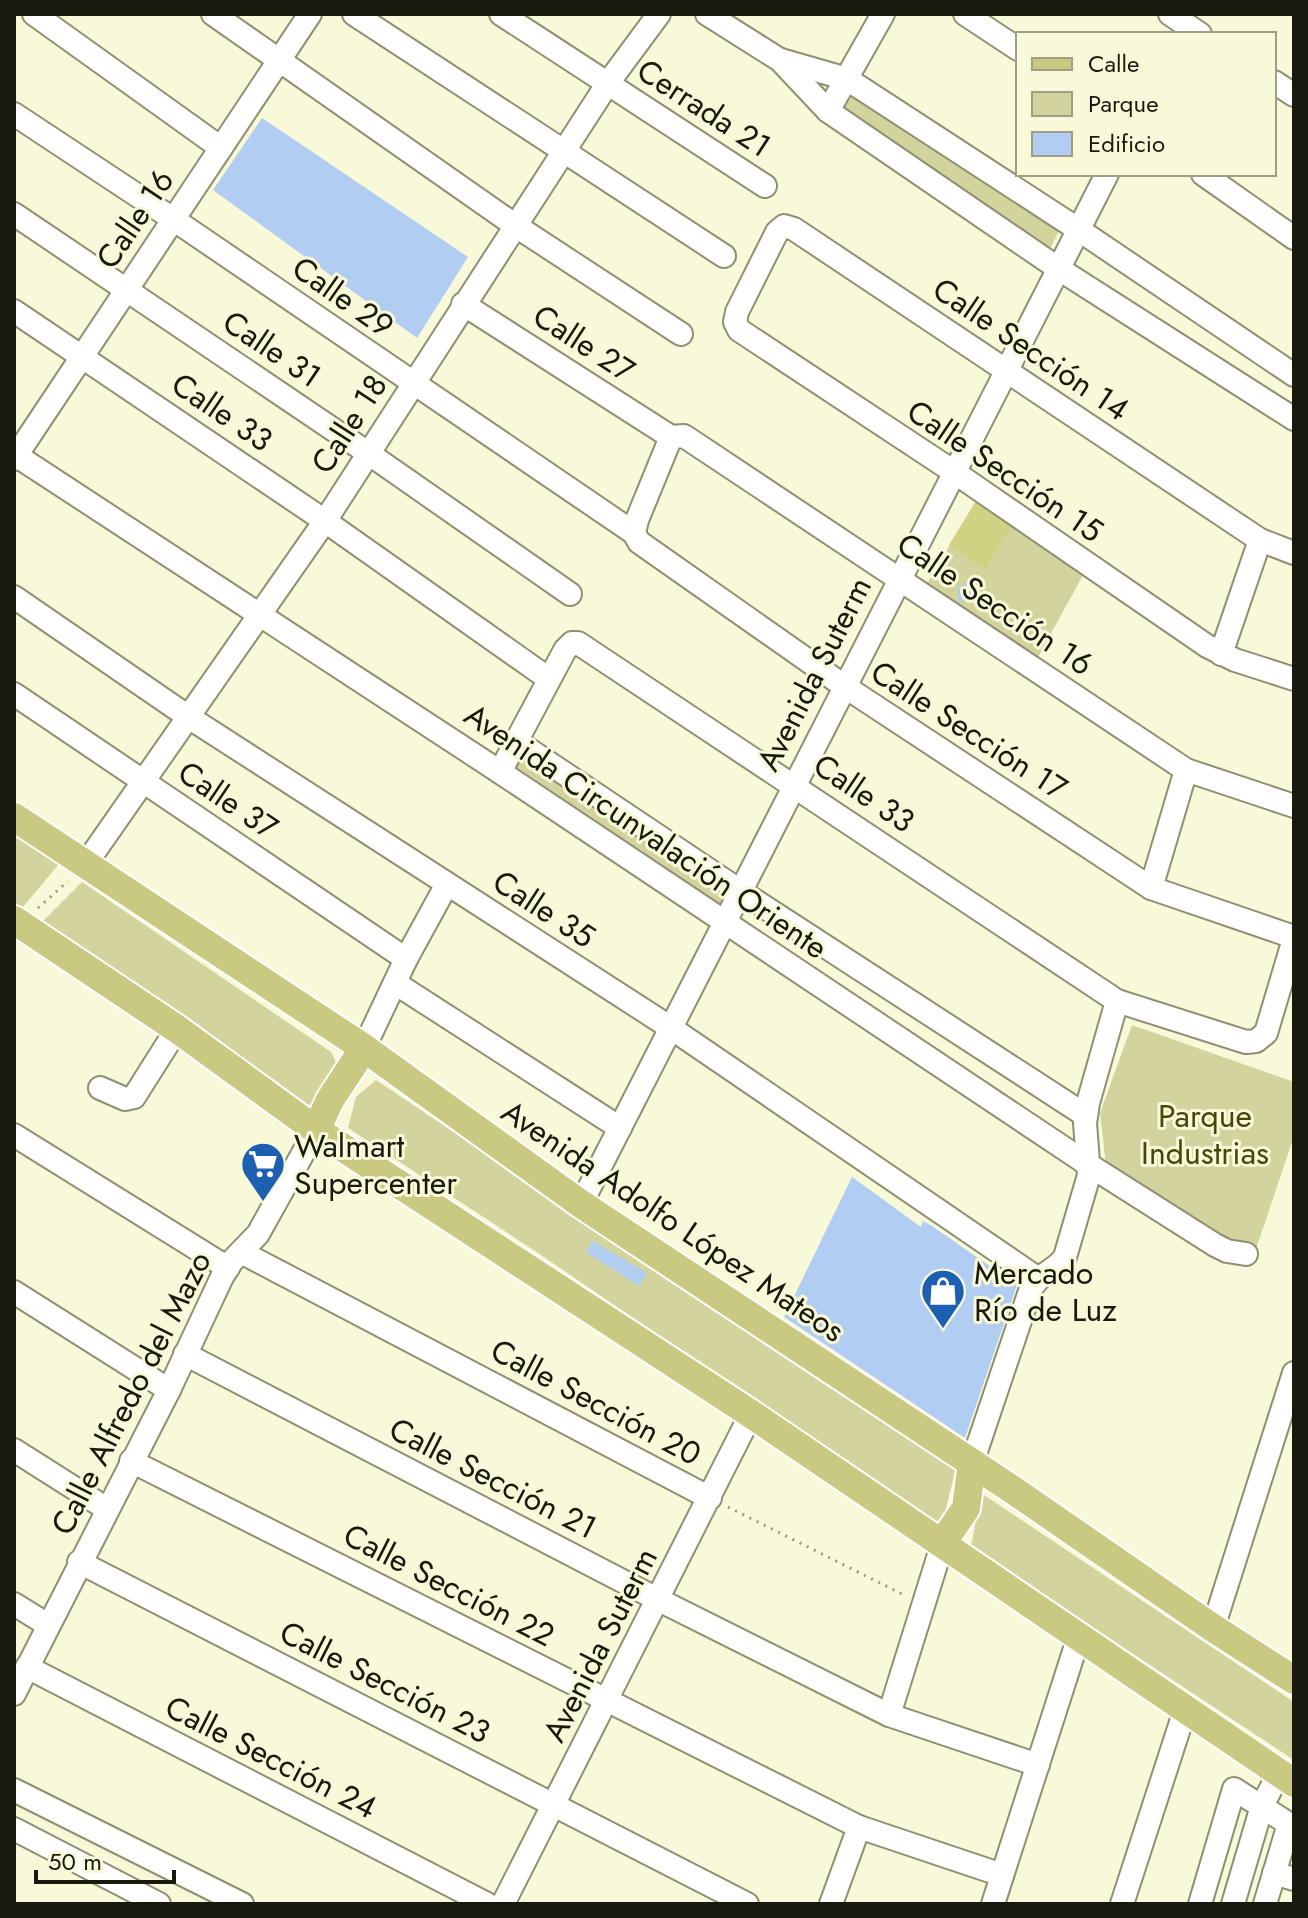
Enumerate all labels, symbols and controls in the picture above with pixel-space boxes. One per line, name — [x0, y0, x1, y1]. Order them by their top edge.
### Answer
legend — [1016, 32, 1276, 176]
text: Calle — [1088, 46, 1139, 81]
street label: Cerrada 21 — [628, 47, 780, 169]
text: Parque — [1088, 86, 1159, 121]
text: Edificio — [1088, 126, 1165, 161]
street label: Calle 16 — [85, 160, 185, 278]
street label: Calle 29 — [283, 245, 403, 349]
street label: Calle Sección 14 — [924, 266, 1138, 432]
street label: Calle 27 — [524, 293, 644, 393]
street label: Calle 31 — [214, 299, 330, 399]
street label: Calle 33 — [162, 361, 282, 463]
street label: Calle 18 — [300, 365, 398, 483]
street label: Calle Sección 15 — [898, 388, 1112, 554]
street label: Calle Sección 16 — [888, 521, 1102, 687]
street label: Avenida Suterm — [745, 569, 883, 779]
street label: Calle Sección 17 — [862, 649, 1077, 811]
street label: Avenida Circunvalación Oriente — [455, 692, 837, 970]
street label: Calle 33 — [804, 742, 924, 844]
street label: Calle 37 — [169, 750, 287, 850]
street label: Calle 35 — [484, 859, 604, 959]
street label: Avenida Adolfo López Mateos — [492, 1089, 854, 1353]
park label: Parque Industrias — [1141, 1093, 1269, 1176]
place label: Walmart Supercenter — [294, 1123, 457, 1206]
supermarket icon: Walmart Supercenter — [239, 1140, 287, 1203]
street label: Calle Alfredo del Mazo — [40, 1243, 222, 1543]
place label: Mercado Río de Luz — [974, 1250, 1117, 1333]
shop icon: Mercado Río de Luz — [919, 1267, 967, 1330]
street label: Calle Sección 20 — [483, 1327, 709, 1477]
street label: Calle Sección 21 — [381, 1406, 605, 1550]
street label: Calle Sección 22 — [335, 1512, 563, 1658]
street label: Avenida Suterm — [531, 1540, 669, 1750]
street label: Calle Sección 23 — [272, 1609, 498, 1755]
street label: Calle Sección 24 — [157, 1684, 385, 1830]
scale bar — [36, 1834, 174, 1884]
text: 50 m — [48, 1844, 102, 1879]

